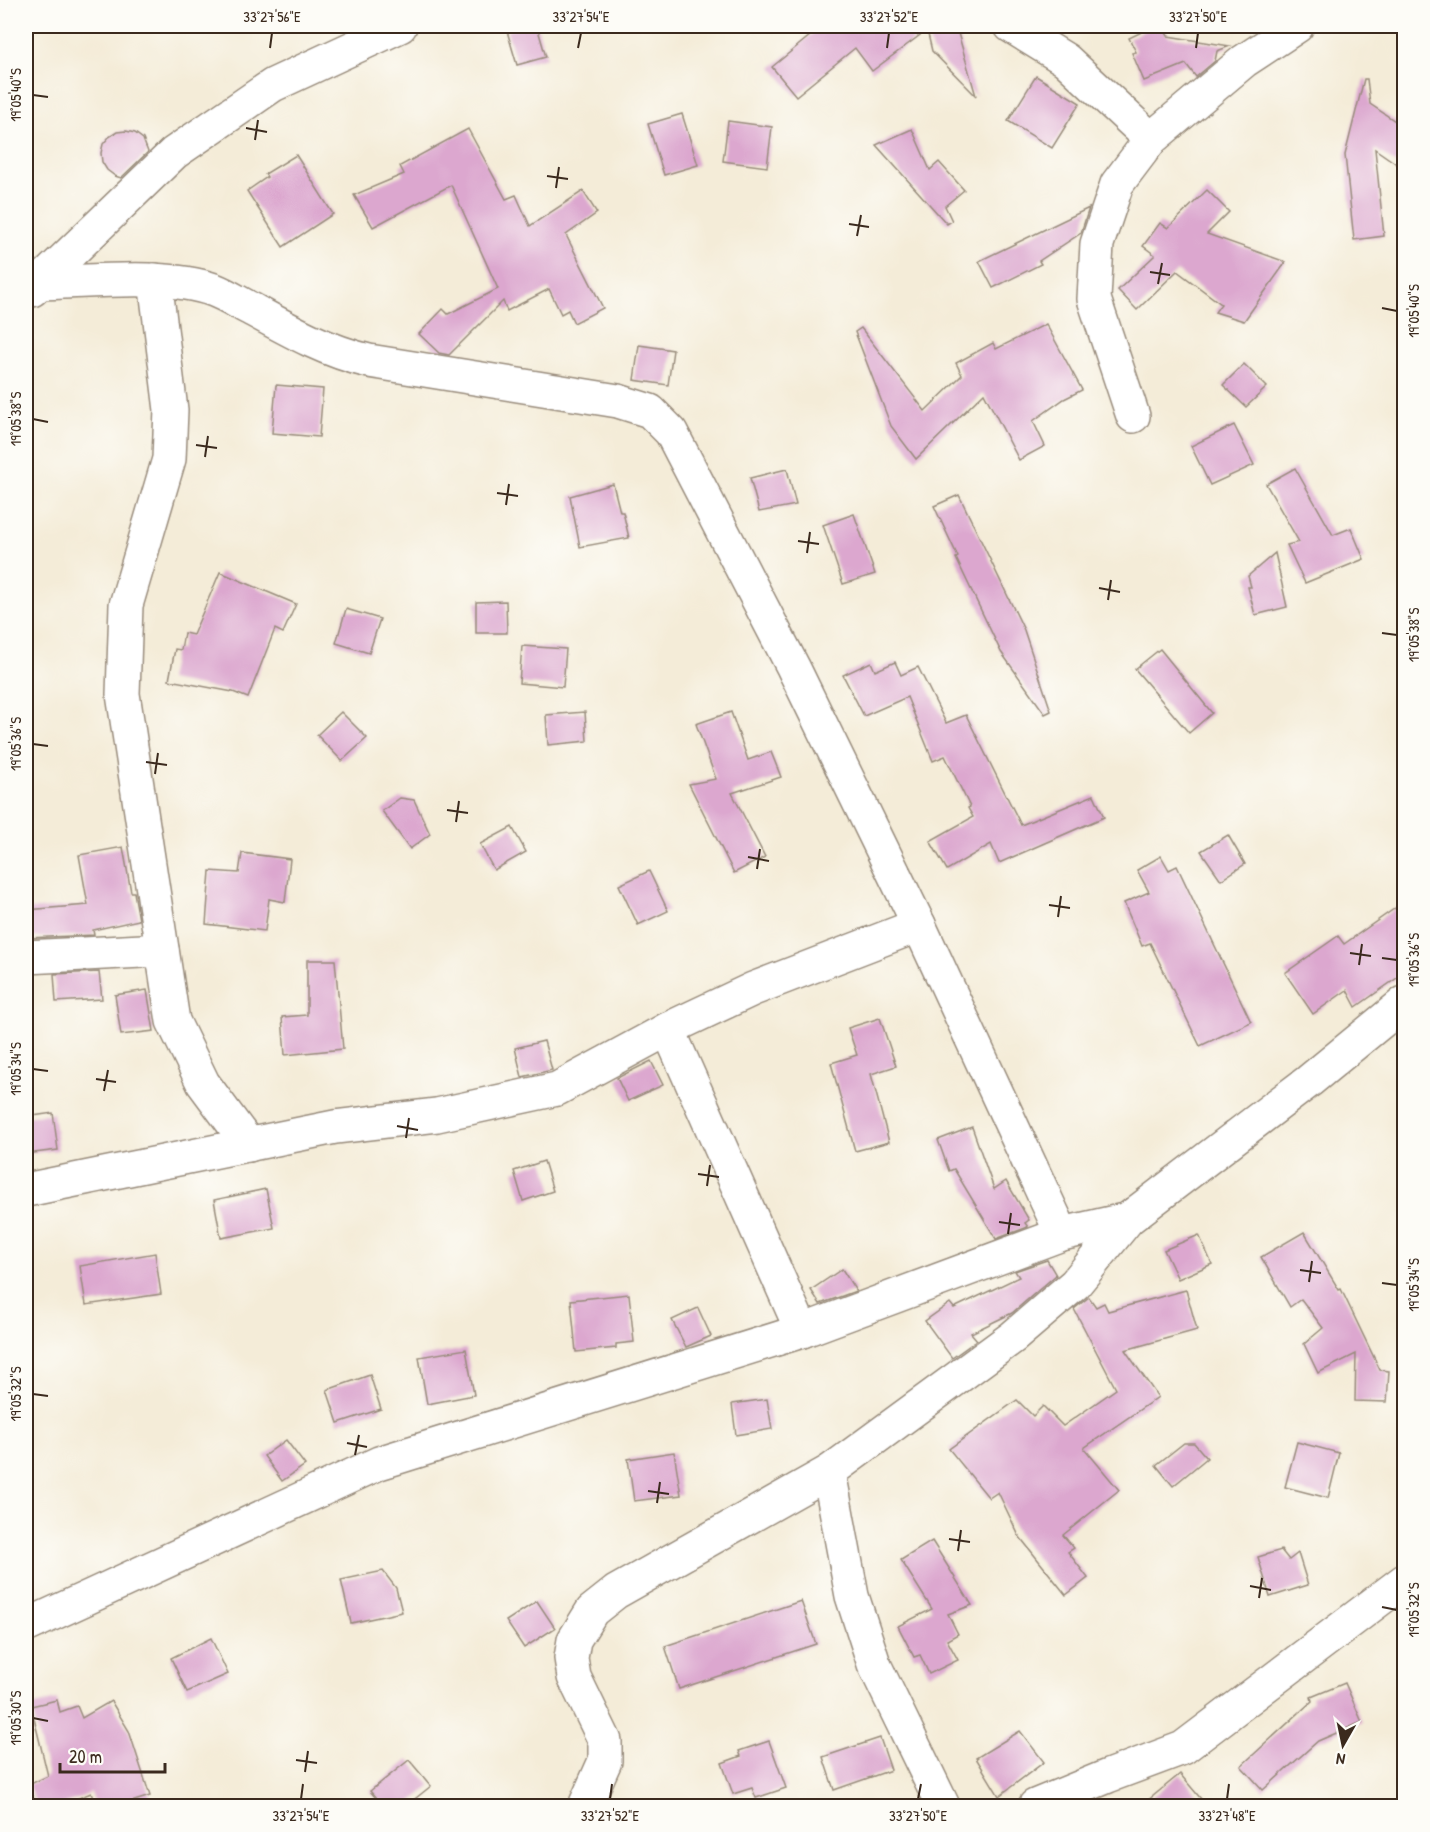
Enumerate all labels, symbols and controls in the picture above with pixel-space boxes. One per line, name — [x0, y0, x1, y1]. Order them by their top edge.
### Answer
text: 33°27'56"E — [243, 6, 301, 27]
text: 33°27'54"E — [553, 6, 610, 27]
text: 33°27'52"E — [860, 6, 919, 27]
text: 33°27'50"E — [1169, 6, 1227, 27]
text: 19°05'40"S — [5, 68, 26, 122]
text: 19°05'40"S — [1403, 284, 1424, 338]
text: 19°05'38"S — [5, 392, 26, 446]
text: 19°05'38"S — [1403, 608, 1424, 662]
text: 19°05'36"S — [5, 717, 26, 771]
text: 19°05'36"S — [1403, 933, 1424, 987]
text: 19°05'34"S — [5, 1042, 26, 1096]
text: 19°05'34"S — [1403, 1258, 1424, 1312]
text: 19°05'32"S — [5, 1366, 26, 1422]
text: 19°05'32"S — [1403, 1582, 1424, 1638]
text: 19°05'30"S — [5, 1690, 26, 1745]
north arrow — [1313, 1715, 1373, 1775]
scale bar — [60, 1736, 165, 1774]
text: 20 m — [69, 1744, 102, 1769]
text: N — [1334, 1748, 1347, 1771]
text: 33°27'54"E — [273, 1805, 330, 1826]
text: 33°27'52"E — [581, 1805, 640, 1826]
text: 33°27'50"E — [889, 1805, 947, 1826]
text: 33°27'48"E — [1198, 1805, 1256, 1826]

